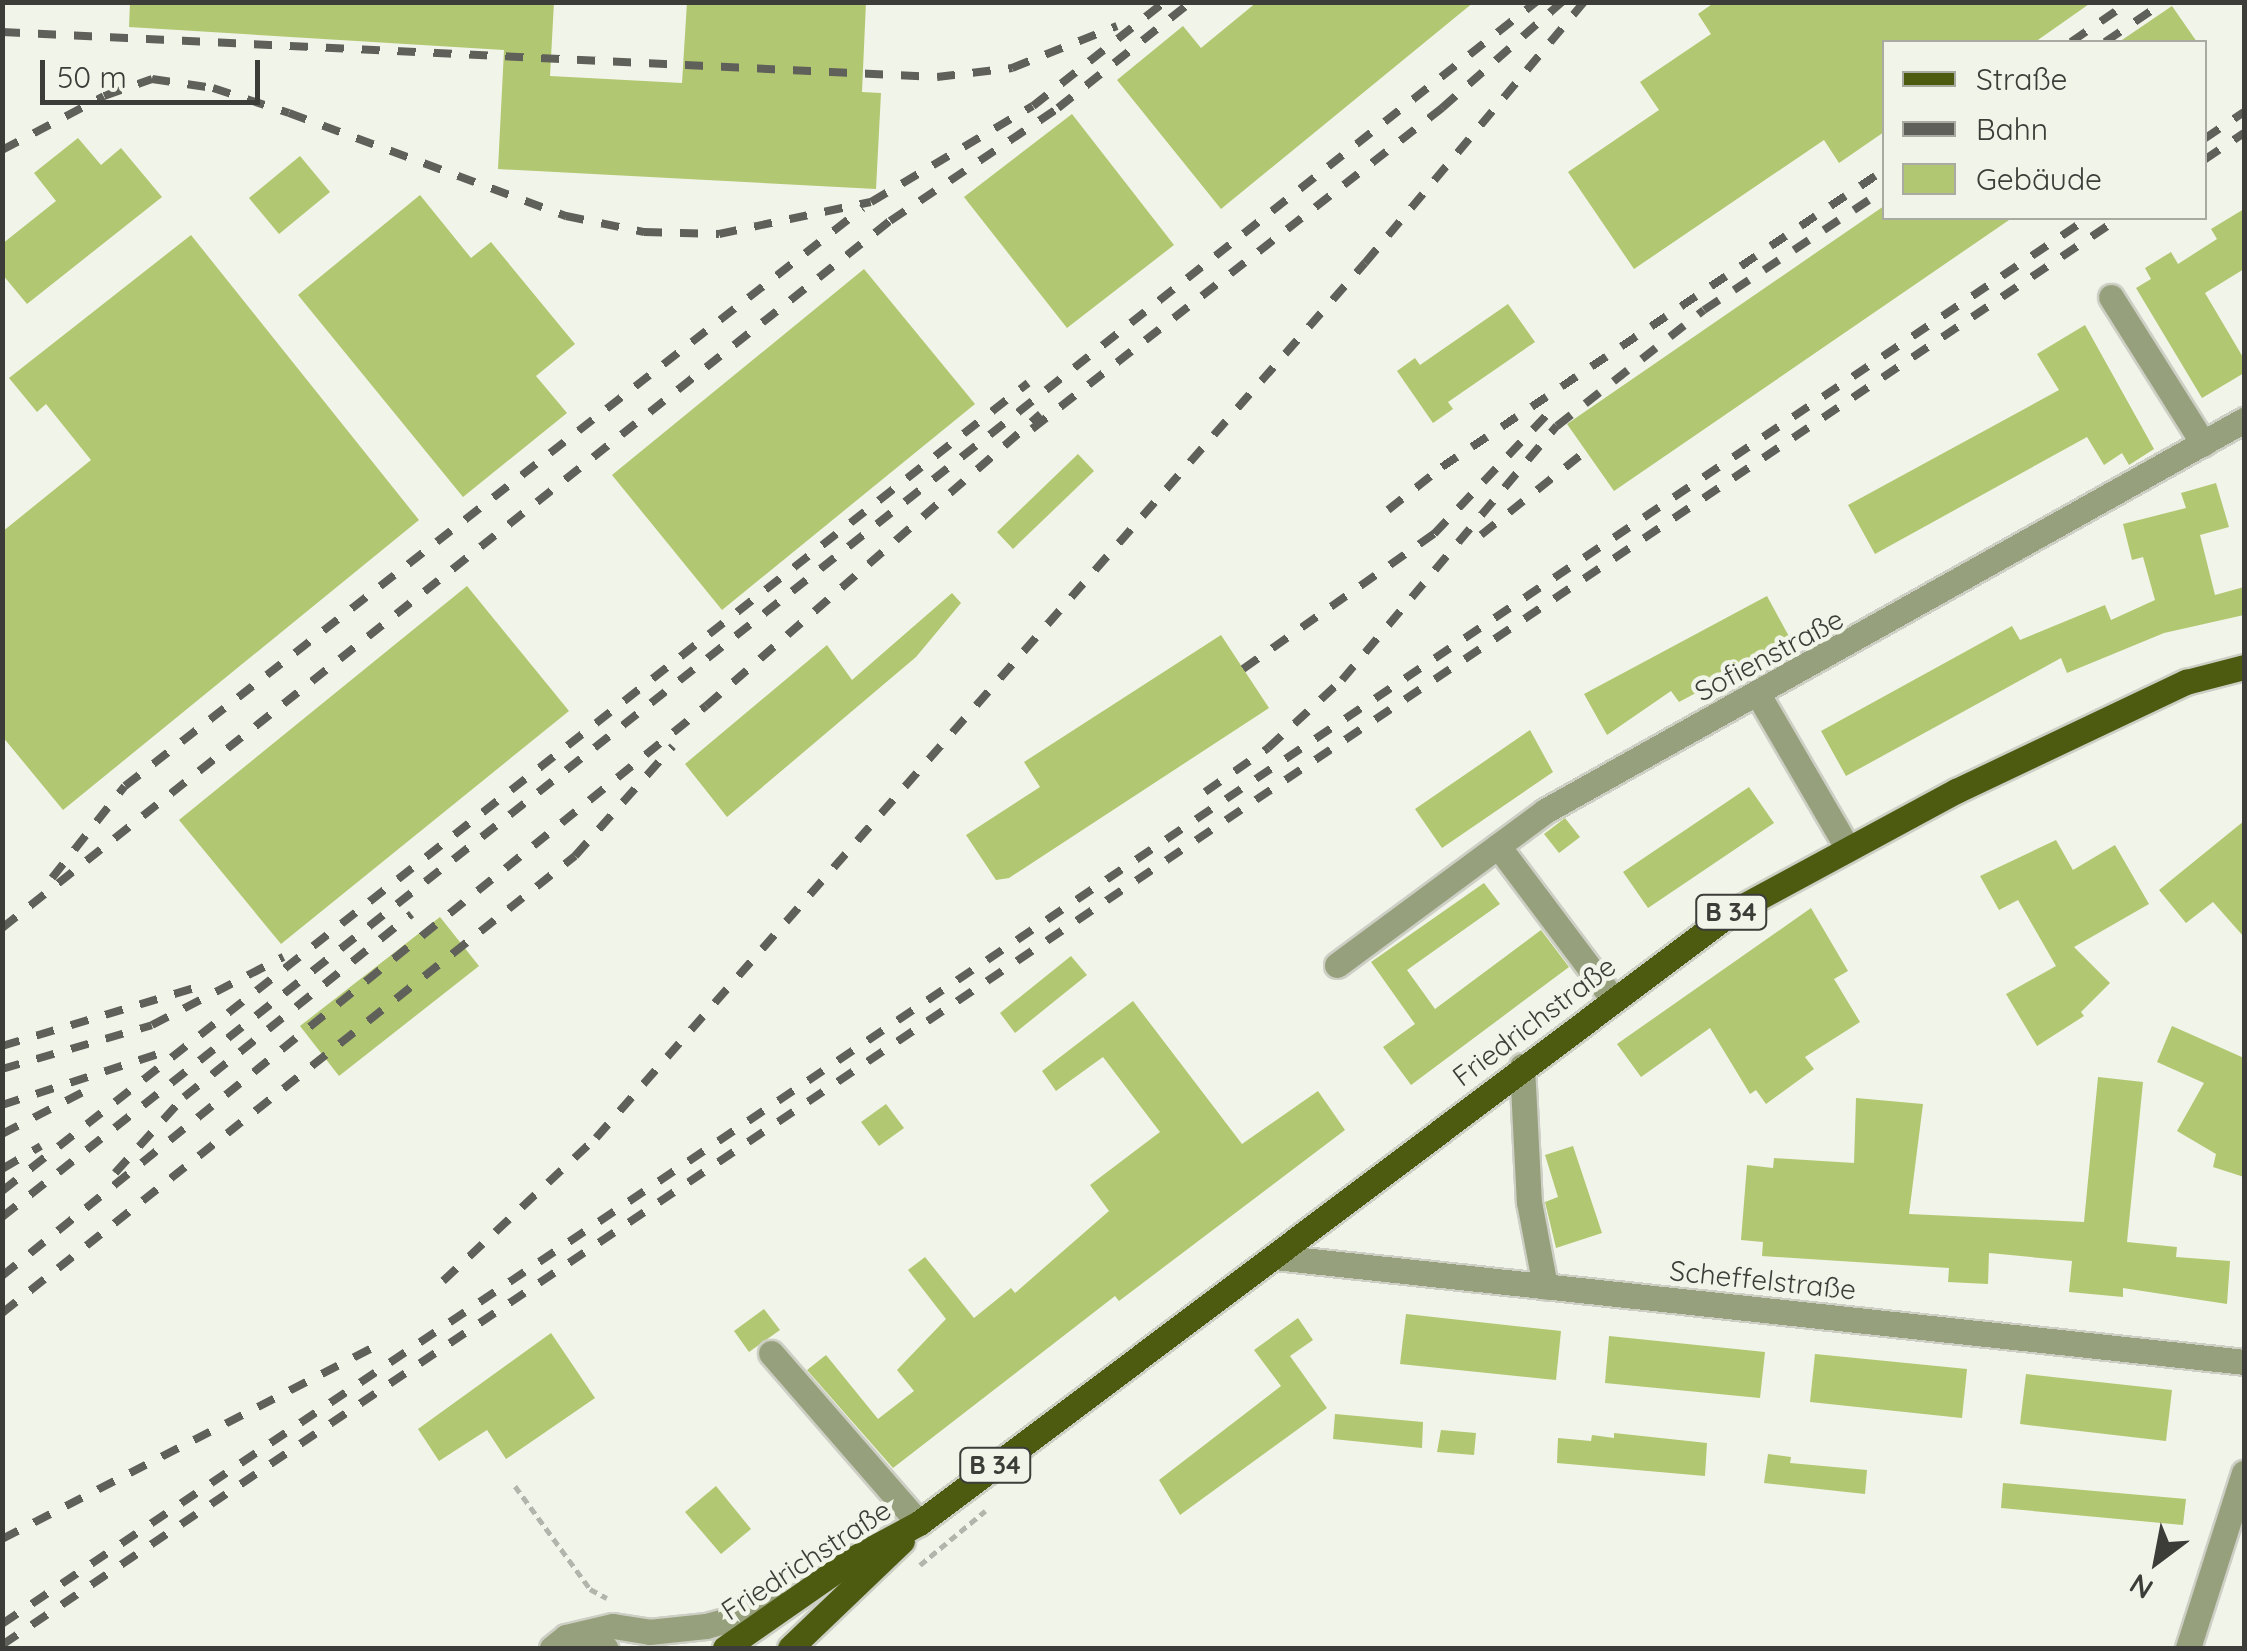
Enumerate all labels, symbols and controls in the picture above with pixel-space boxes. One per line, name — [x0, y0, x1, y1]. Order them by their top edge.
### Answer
scale bar — [45, 40, 265, 102]
legend — [1882, 40, 2207, 220]
text: 50 m — [57, 58, 127, 96]
text: Straße — [1976, 60, 2068, 98]
text: Bahn — [1976, 110, 2048, 148]
text: Gebäude — [1976, 160, 2102, 198]
street label: Sofienstraße — [1689, 602, 1849, 708]
road number: B 34 — [1694, 892, 1768, 932]
street label: Friedrichstraße — [1446, 949, 1622, 1093]
street label: Scheffelstraße — [1668, 1254, 1858, 1306]
road number: B 34 — [958, 1445, 1032, 1485]
street label: Friedrichstraße — [715, 1493, 897, 1627]
north arrow — [2107, 1511, 2207, 1611]
text: N — [2123, 1567, 2159, 1607]

